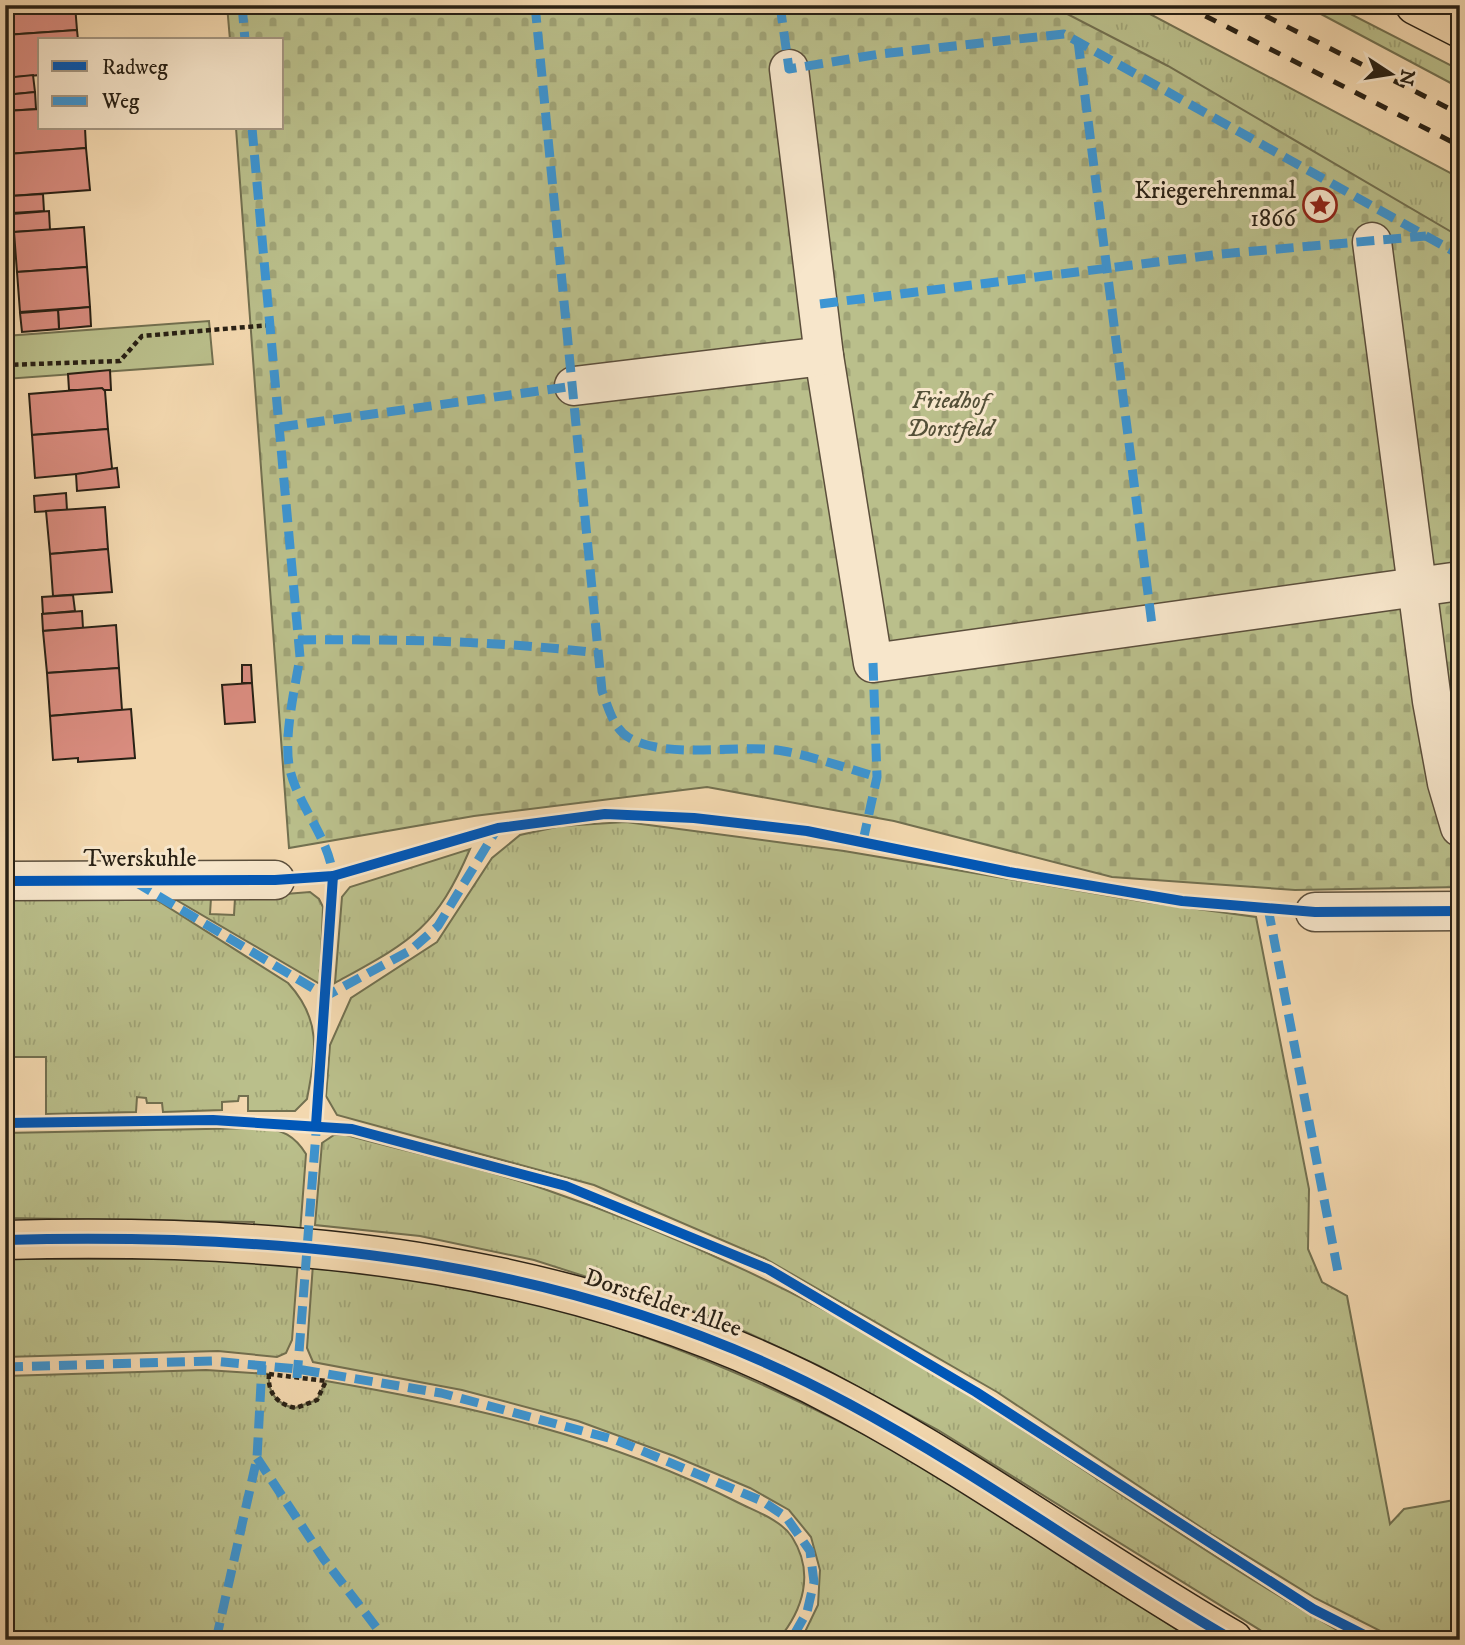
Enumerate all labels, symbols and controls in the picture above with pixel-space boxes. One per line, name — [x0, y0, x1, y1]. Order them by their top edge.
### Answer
legend — [38, 38, 284, 130]
north arrow — [1356, 38, 1426, 108]
text: Radweg — [102, 55, 168, 81]
text: N — [1393, 67, 1419, 88]
text: Weg — [101, 89, 140, 115]
place label: Kriegerehrenmal 1866 — [1134, 176, 1298, 234]
place icon: Kriegerehrenmal 1866 — [1301, 186, 1339, 224]
park label: Friedhof Dorstfeld — [907, 386, 997, 444]
street label: Twerskuhle — [84, 844, 196, 874]
street label: Dorstfelder Allee — [580, 1262, 746, 1344]

